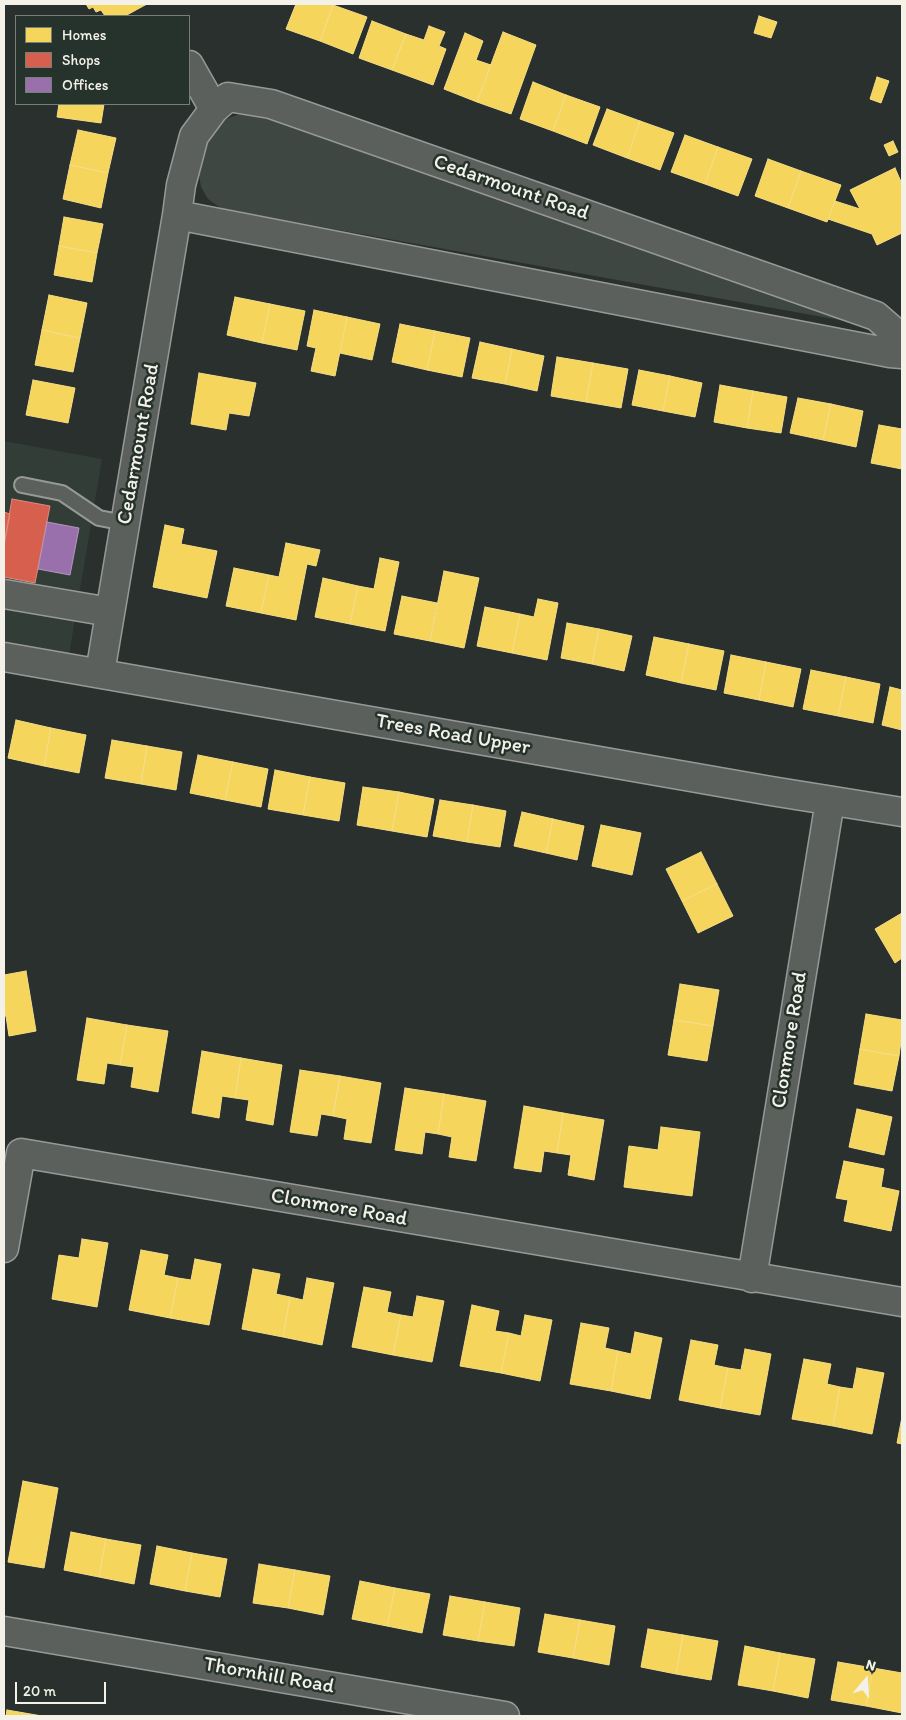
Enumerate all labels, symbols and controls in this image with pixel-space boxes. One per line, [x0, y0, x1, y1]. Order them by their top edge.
legend [15, 15, 190, 105]
text: Homes [62, 26, 106, 44]
text: Shops [62, 51, 100, 69]
text: Offices [62, 76, 109, 94]
street label: Cedarmount Road [430, 150, 592, 226]
street label: Cedarmount Road [112, 362, 166, 526]
street label: Trees Road Upper [374, 709, 532, 761]
street label: Clonmore Road [767, 970, 813, 1110]
street label: Clonmore Road [269, 1184, 409, 1232]
street label: Thornhill Road [202, 1652, 336, 1700]
north arrow [841, 1655, 891, 1705]
text: N [864, 1656, 878, 1675]
scale bar [18, 1672, 109, 1704]
text: 20 m [23, 1682, 56, 1700]

